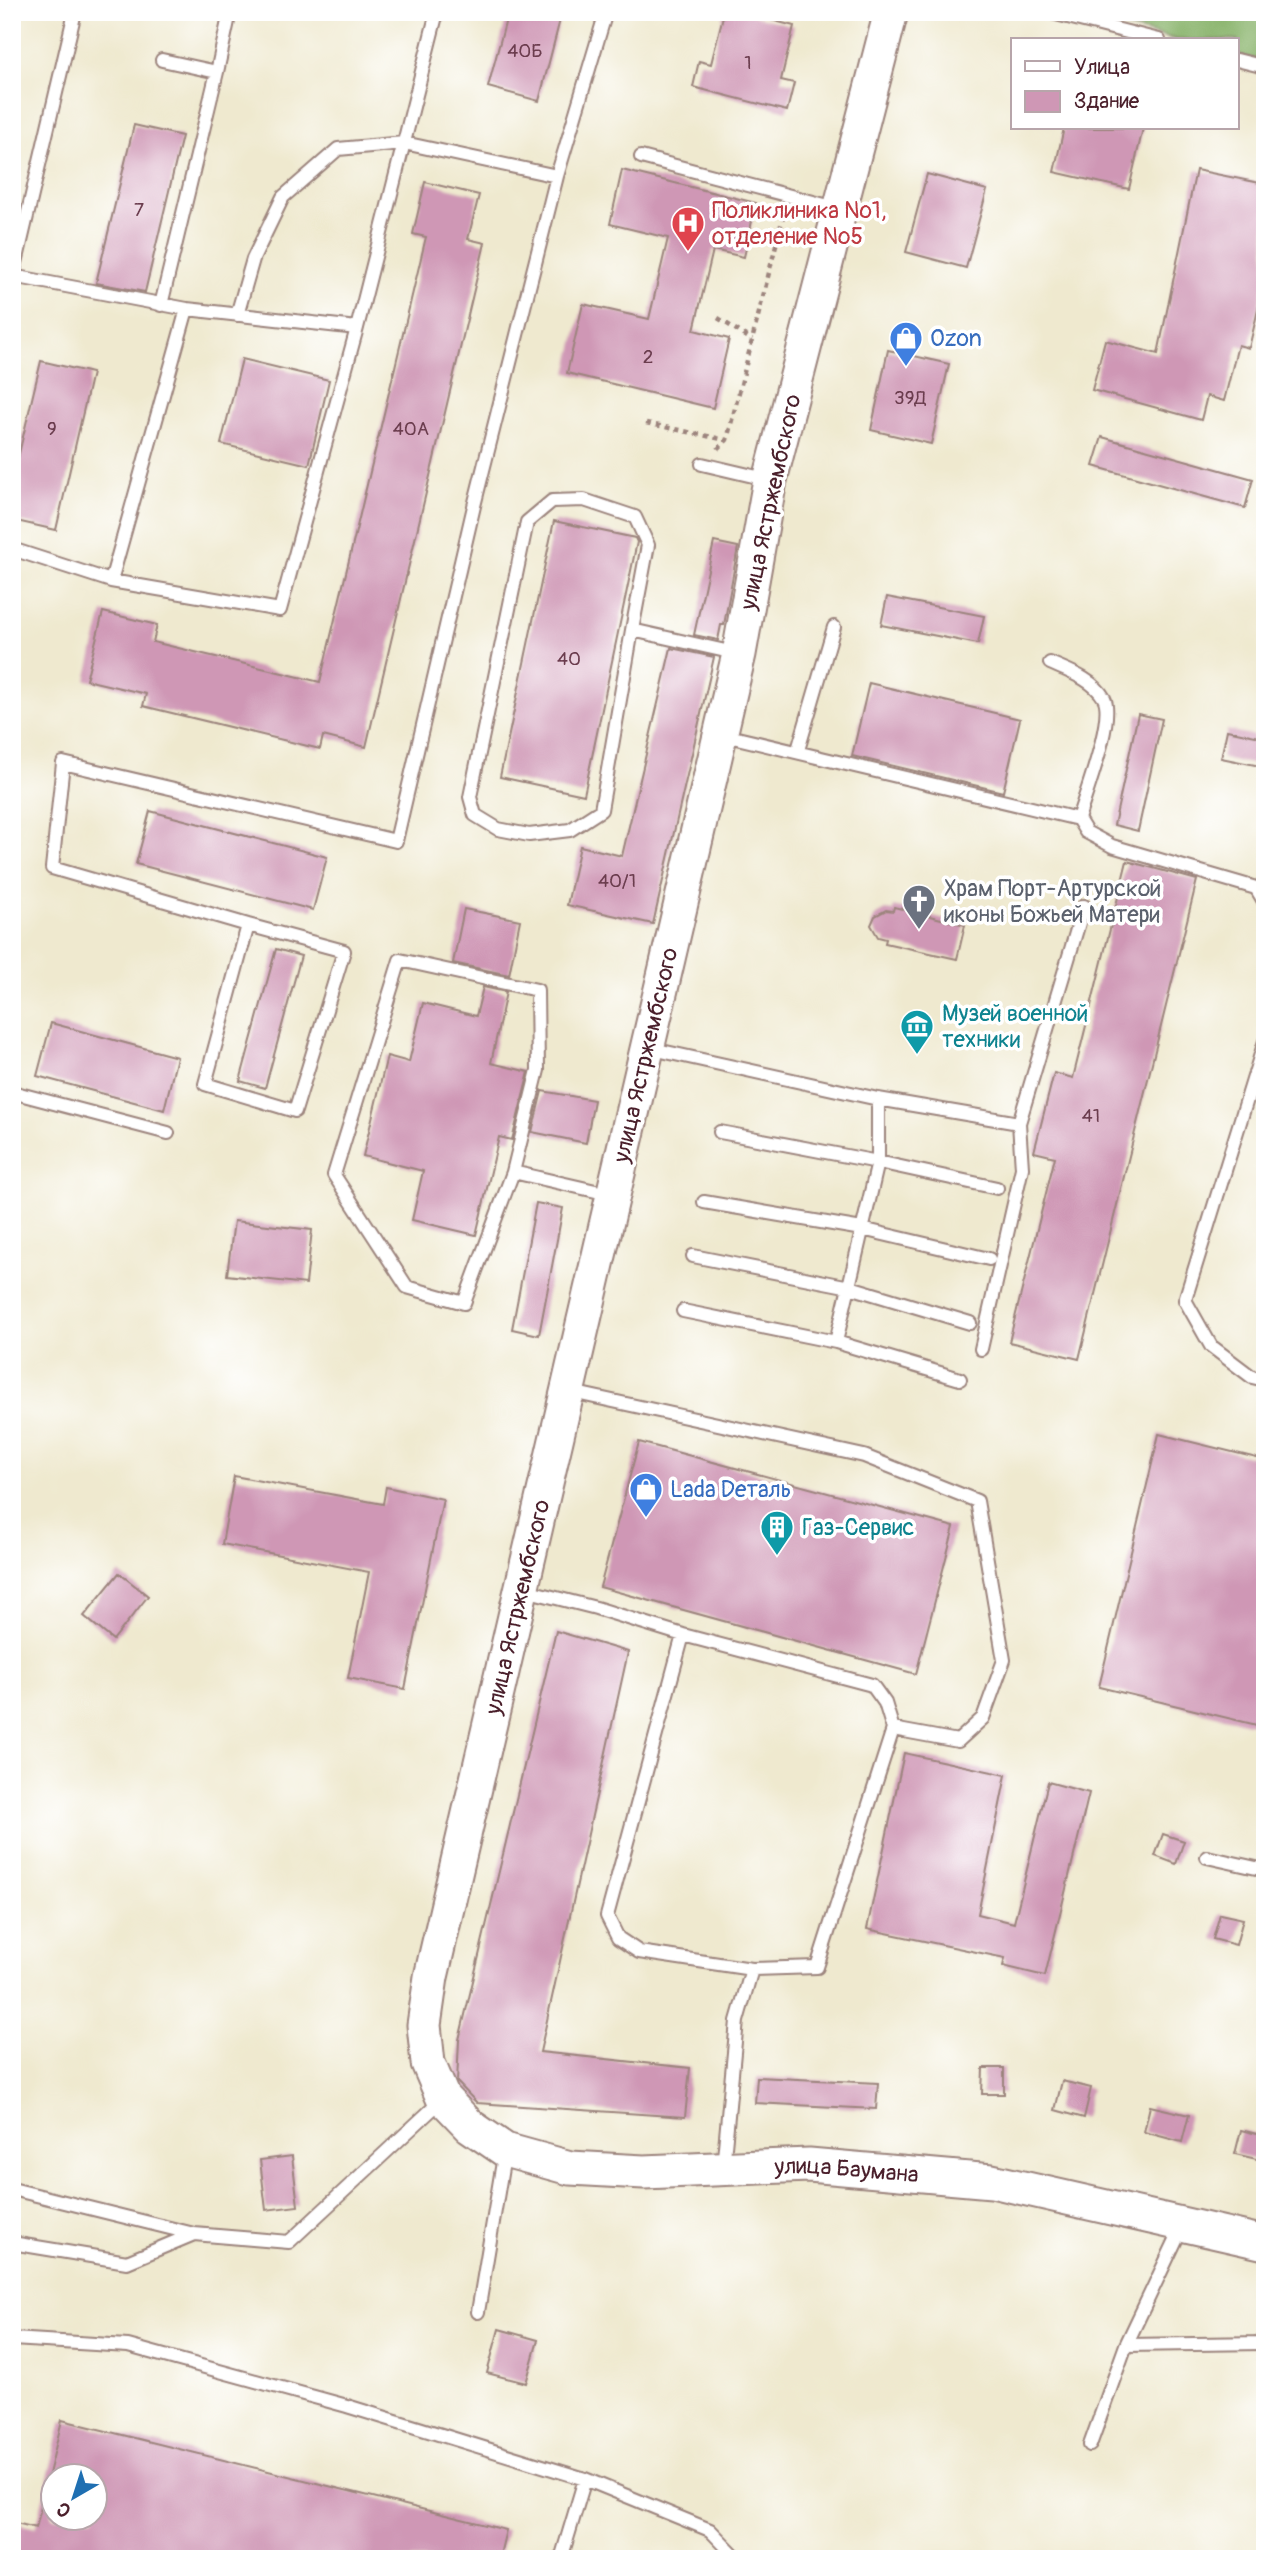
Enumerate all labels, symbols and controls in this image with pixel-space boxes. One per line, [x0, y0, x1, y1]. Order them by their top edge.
legend [1011, 38, 1238, 130]
house number: 40Б [507, 39, 543, 63]
house number: 1 [744, 51, 752, 75]
text: Улица [1074, 54, 1130, 81]
text: Здание [1074, 88, 1140, 115]
place label: Поликлиника №1, отделение №5 [712, 196, 887, 251]
house number: 7 [134, 198, 144, 222]
hospital icon: Поликлиника №1, отделение №5 [669, 204, 707, 253]
shop icon: Ozon [887, 319, 925, 368]
place label: Ozon [930, 324, 982, 353]
house number: 2 [643, 345, 653, 369]
house number: 39Д [894, 386, 926, 410]
street label: улица Ястржембского [733, 392, 808, 614]
house number: 9 [47, 417, 57, 441]
house number: 40А [393, 417, 429, 441]
house number: 40 [557, 647, 581, 671]
house number: 40/1 [598, 869, 636, 893]
place label: Храм Порт-Артурской иконы Божьей Матери [944, 874, 1161, 929]
church icon: Храм Порт-Артурской иконы Божьей Матери [900, 882, 938, 931]
street label: улица Ястржембского [606, 945, 684, 1166]
place label: Музей военной техники [942, 999, 1088, 1054]
museum icon: Музей военной техники [898, 1007, 936, 1056]
house number: 41 [1082, 1104, 1100, 1128]
shop icon: Lada Dеталь [627, 1470, 665, 1519]
place label: Lada Dеталь [670, 1475, 791, 1504]
street label: улица Ястржембского [478, 1497, 556, 1718]
building icon: Газ-Сервис [758, 1508, 796, 1557]
place label: Газ-Сервис [802, 1513, 914, 1542]
street label: улица Баумана [773, 2151, 920, 2190]
north arrow [38, 2462, 108, 2532]
text: С [52, 2496, 76, 2522]

